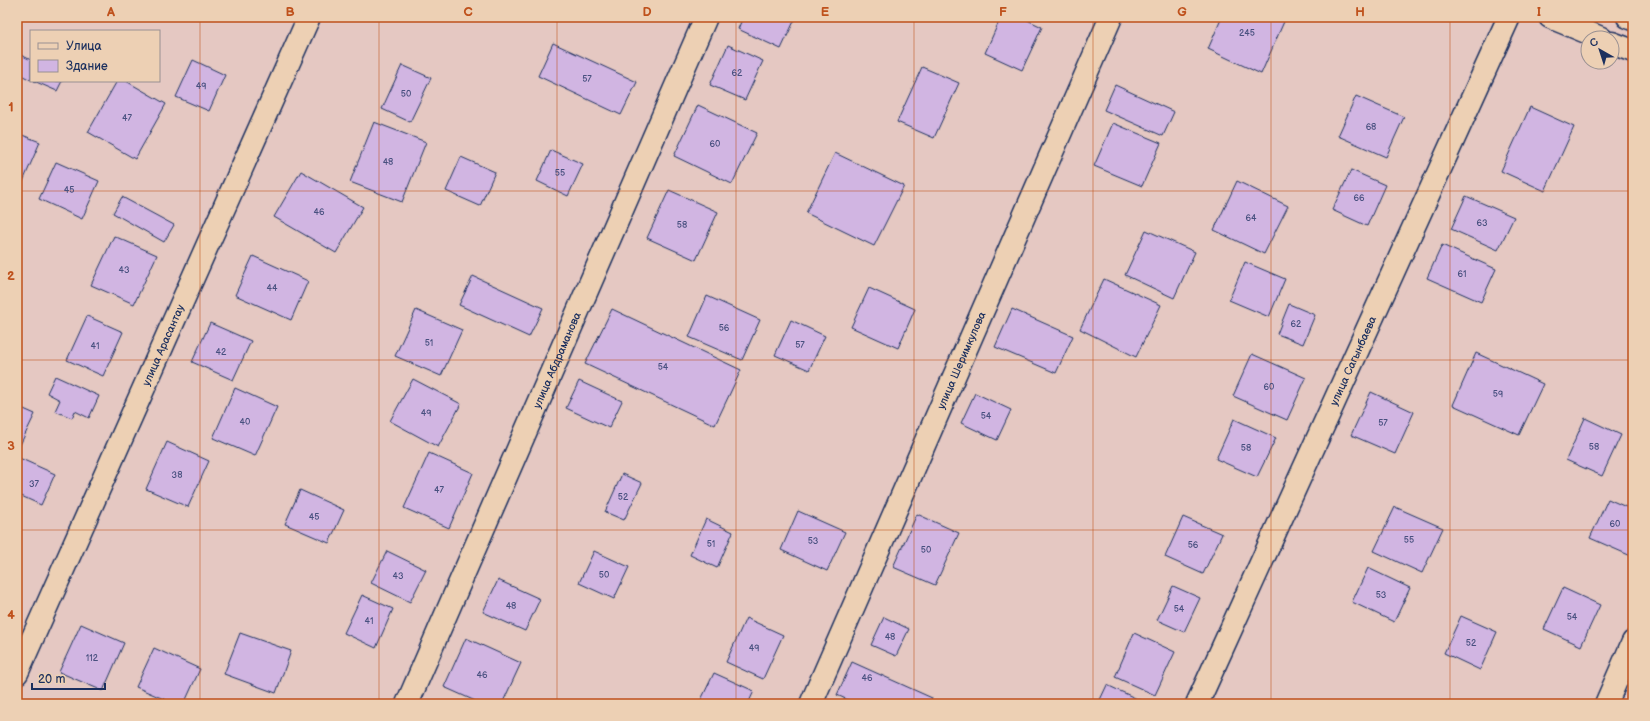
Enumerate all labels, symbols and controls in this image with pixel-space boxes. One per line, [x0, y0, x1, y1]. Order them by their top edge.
text: A [106, 4, 115, 20]
text: B [285, 4, 295, 20]
text: C [463, 4, 473, 20]
text: D [642, 4, 652, 20]
text: E [821, 4, 830, 20]
text: F [999, 4, 1007, 20]
text: G [1177, 4, 1187, 20]
text: H [1355, 4, 1365, 20]
text: I [1537, 4, 1541, 20]
house number: 245 [1239, 28, 1255, 39]
legend [30, 30, 160, 82]
north arrow [1580, 30, 1620, 70]
text: С [1587, 35, 1601, 50]
text: Улица [66, 39, 102, 54]
text: Здание [66, 59, 108, 74]
house number: 62 [732, 68, 743, 79]
house number: 57 [582, 74, 592, 85]
house number: 49 [196, 81, 206, 92]
house number: 50 [401, 89, 411, 100]
text: 1 [8, 99, 14, 115]
house number: 47 [122, 113, 133, 124]
house number: 68 [1366, 122, 1376, 133]
house number: 60 [710, 139, 720, 150]
house number: 48 [383, 157, 393, 168]
house number: 55 [555, 168, 565, 179]
house number: 45 [64, 185, 74, 196]
house number: 66 [1354, 193, 1365, 204]
house number: 46 [314, 207, 325, 218]
house number: 64 [1246, 213, 1257, 224]
house number: 63 [1476, 218, 1488, 229]
house number: 58 [677, 220, 687, 231]
house number: 43 [118, 265, 130, 276]
text: 2 [7, 268, 15, 284]
house number: 61 [1458, 269, 1466, 280]
house number: 44 [267, 283, 278, 294]
street label: улица Арасантау [139, 302, 187, 388]
street label: улица Шеримкулова [934, 309, 988, 411]
street label: улица Абдраманова [530, 310, 583, 410]
street label: улица Сагынбаева [1327, 314, 1379, 408]
house number: 62 [1291, 319, 1302, 330]
house number: 56 [719, 323, 730, 334]
house number: 51 [425, 338, 433, 349]
house number: 57 [795, 340, 805, 351]
house number: 41 [91, 341, 99, 352]
house number: 42 [216, 347, 227, 358]
house number: 54 [658, 362, 669, 373]
house number: 60 [1264, 382, 1274, 393]
house number: 59 [1493, 389, 1503, 400]
house number: 49 [421, 408, 431, 419]
house number: 54 [981, 411, 992, 422]
house number: 40 [240, 417, 250, 428]
house number: 57 [1378, 418, 1388, 429]
text: 3 [7, 438, 15, 454]
house number: 58 [1589, 442, 1599, 453]
house number: 58 [1241, 443, 1251, 454]
house number: 38 [172, 470, 182, 481]
house number: 37 [29, 479, 40, 490]
house number: 47 [434, 485, 445, 496]
house number: 52 [618, 492, 629, 503]
house number: 45 [309, 512, 319, 523]
house number: 60 [1610, 519, 1620, 530]
house number: 55 [1404, 535, 1414, 546]
house number: 53 [808, 536, 819, 547]
house number: 51 [707, 539, 715, 550]
house number: 56 [1188, 540, 1199, 551]
house number: 50 [921, 545, 931, 556]
house number: 50 [599, 570, 609, 581]
house number: 43 [392, 571, 404, 582]
house number: 53 [1376, 590, 1387, 601]
house number: 48 [506, 601, 516, 612]
house number: 54 [1174, 604, 1185, 615]
text: 4 [7, 607, 15, 623]
house number: 54 [1567, 612, 1578, 623]
house number: 41 [365, 616, 373, 627]
house number: 48 [885, 632, 895, 643]
house number: 52 [1466, 638, 1477, 649]
house number: 49 [749, 643, 759, 654]
house number: 112 [86, 653, 99, 664]
scale bar [32, 665, 105, 691]
house number: 46 [477, 670, 488, 681]
text: 20 m [38, 672, 65, 687]
house number: 46 [862, 673, 873, 684]

